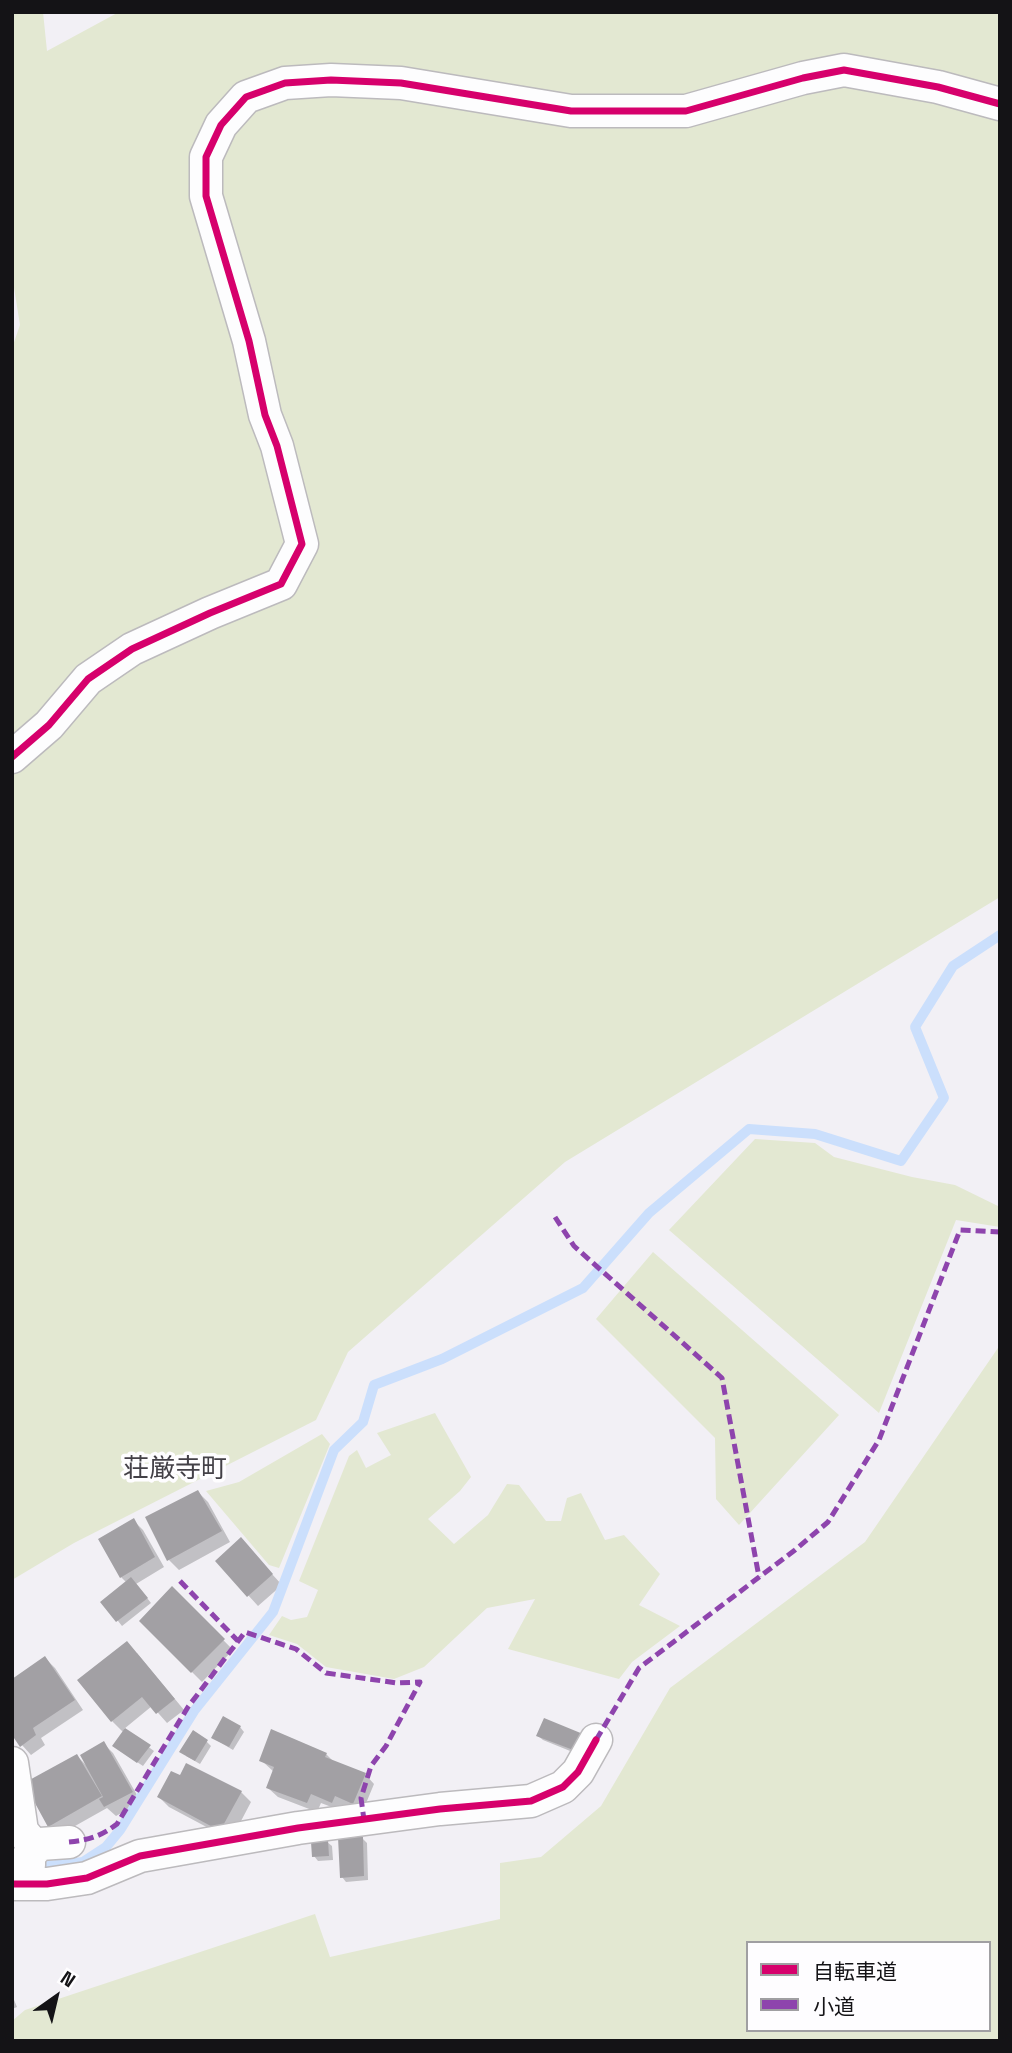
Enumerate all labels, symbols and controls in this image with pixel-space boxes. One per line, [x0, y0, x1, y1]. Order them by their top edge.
district label: 荘厳寺町 [123, 1454, 227, 1486]
legend [746, 1941, 991, 2032]
text: 自転車道 [813, 1958, 897, 1985]
north arrow [21, 1962, 91, 2032]
text: N [56, 1965, 80, 1993]
text: 小道 [813, 1993, 855, 2020]

